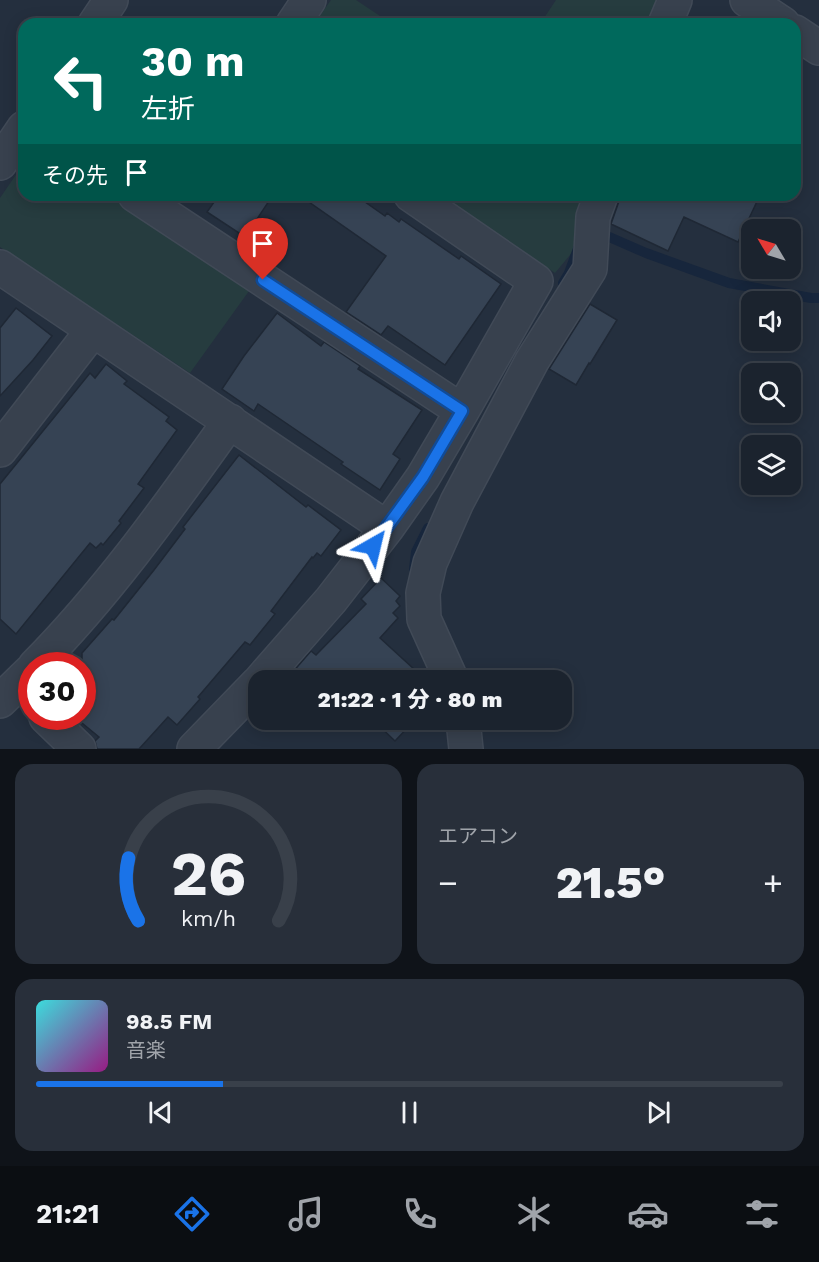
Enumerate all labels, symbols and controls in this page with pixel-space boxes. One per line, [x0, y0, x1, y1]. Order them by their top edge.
text: 30 m [141, 37, 245, 86]
icon: left [42, 42, 120, 120]
text: 左折 [141, 93, 195, 125]
icon: arrive [120, 156, 153, 189]
text: その先 [42, 163, 108, 188]
pin [237, 218, 288, 280]
north arrow [741, 219, 801, 279]
map controls [741, 219, 801, 495]
icon: arrive [246, 227, 279, 260]
button: sound [741, 291, 801, 351]
button: search [741, 363, 801, 423]
button: layers [741, 435, 801, 495]
position arrow [341, 514, 405, 578]
speed limit sign: 30 [18, 652, 96, 730]
text: 21:22 · 1 分 · 80 m [318, 687, 502, 712]
text: エアコン [438, 824, 518, 848]
text: 26 [171, 837, 246, 910]
text: 21.5° [556, 856, 665, 909]
text: − [438, 863, 458, 902]
text: + [763, 863, 783, 902]
text: km/h [181, 906, 236, 931]
text: 98.5 FM [126, 1009, 212, 1034]
text: 音楽 [126, 1038, 166, 1062]
icon: previous [144, 1096, 177, 1129]
icon: pause [393, 1096, 426, 1129]
icon: next [642, 1096, 675, 1129]
icon: directions [171, 1193, 213, 1235]
icon: music [285, 1193, 327, 1235]
icon: phone [399, 1193, 441, 1235]
icon: climate [513, 1193, 555, 1235]
icon: car [627, 1193, 669, 1235]
icon: filters [741, 1193, 783, 1235]
text: 21:21 [36, 1198, 100, 1230]

